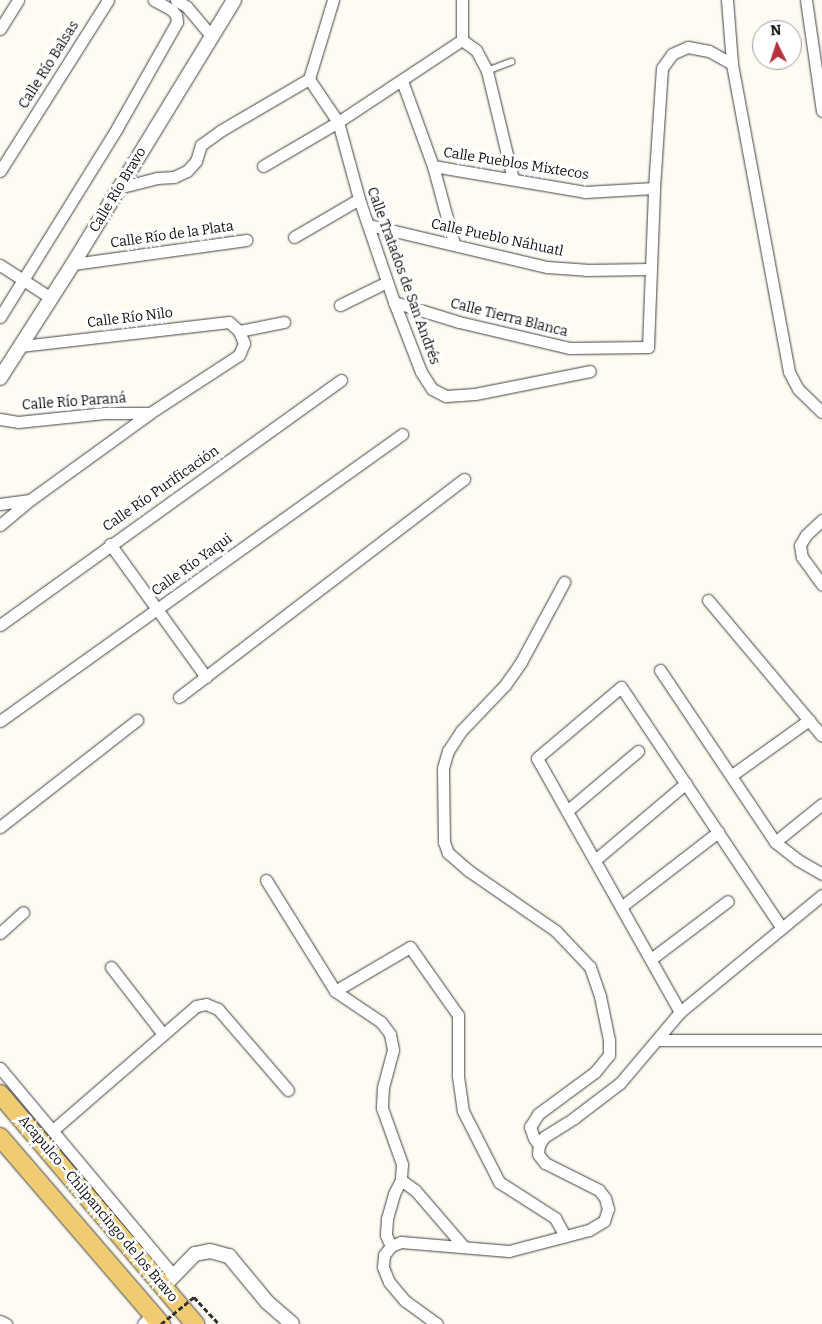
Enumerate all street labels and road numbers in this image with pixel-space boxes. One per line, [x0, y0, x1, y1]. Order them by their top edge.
street label: Calle Río Balsas [15, 18, 83, 112]
street label: Calle Pueblos Mixtecos [442, 144, 590, 184]
street label: Calle Río Bravo [86, 145, 150, 235]
street label: Calle Tratados de San Andrés [363, 185, 443, 367]
street label: Calle Pueblo Náhuatl [429, 216, 565, 260]
street label: Calle Río de la Plata [109, 218, 235, 252]
street label: Calle Tierra Blanca [448, 295, 570, 341]
street label: Calle Río Nilo [86, 304, 174, 332]
street label: Calle Río Paraná [21, 390, 127, 414]
street label: Calle Río Purificación [100, 443, 222, 535]
street label: Calle Río Yaqui [149, 530, 235, 600]
street label: Acapulco - Chilpancingo de los Bravo [15, 1112, 181, 1306]

